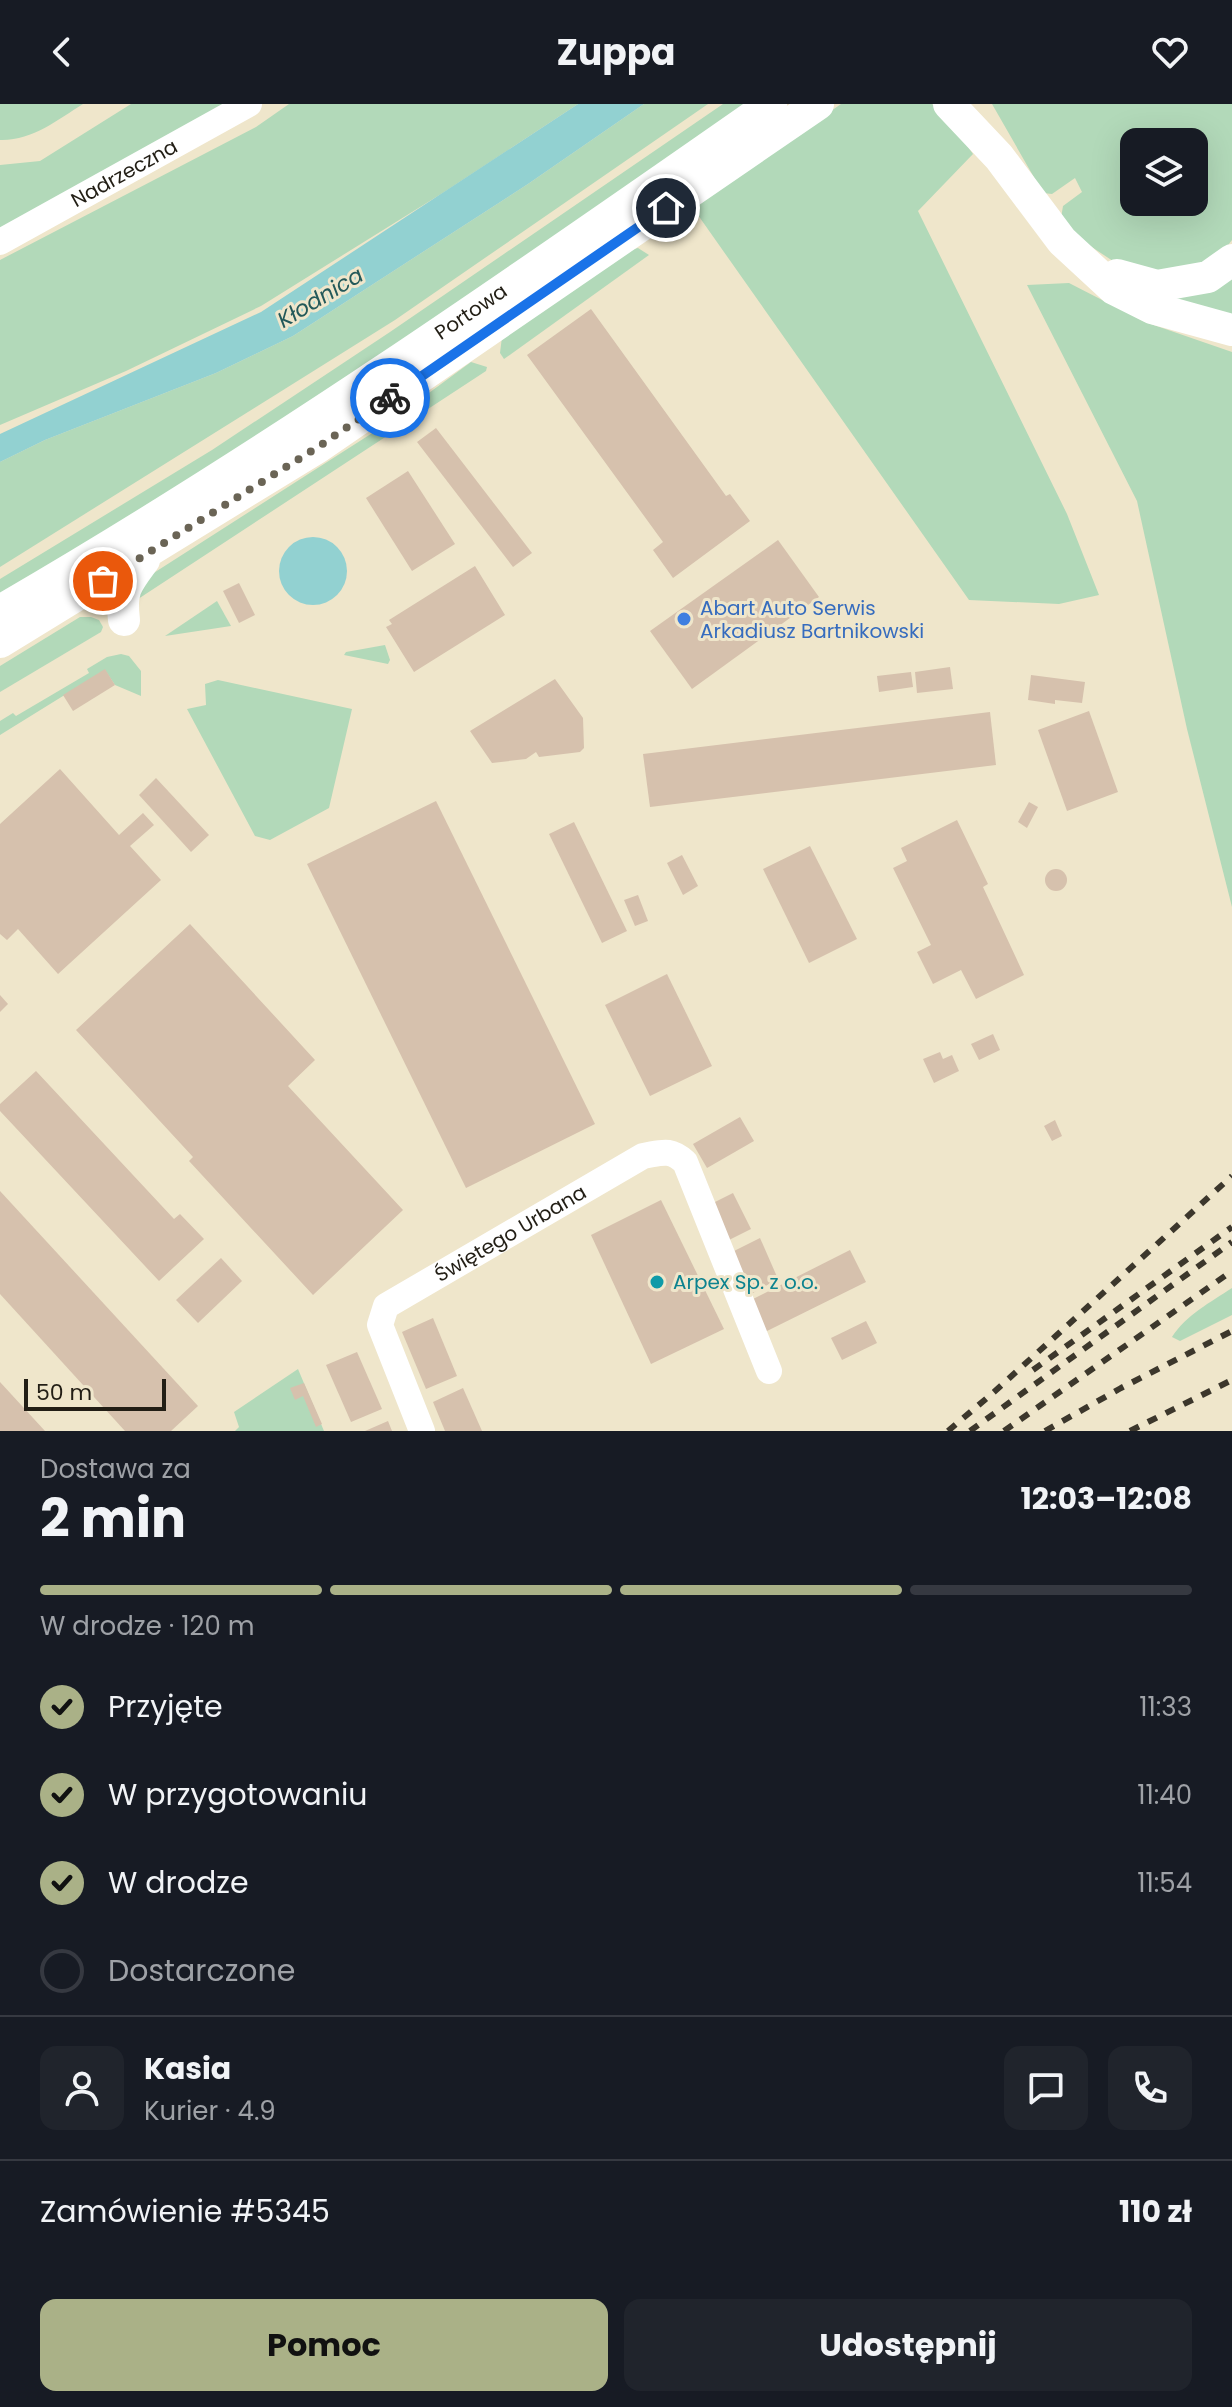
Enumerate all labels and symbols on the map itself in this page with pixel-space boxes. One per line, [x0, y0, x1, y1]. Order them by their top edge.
street label: Nadrzeczna [66, 132, 182, 214]
pin [632, 174, 700, 242]
water label: Kłodnica [271, 260, 369, 335]
street label: Portowa [429, 277, 513, 346]
courier [350, 358, 430, 438]
pin [69, 547, 137, 615]
place label: Abart Auto Serwis Arkadiusz Bartnikowski [700, 594, 924, 645]
marker: Abart Auto Serwis Arkadiusz Bartnikowski [675, 610, 693, 628]
street label: Świętego Urbana [429, 1178, 591, 1289]
place label: Arpex Sp. z o.o. [673, 1268, 818, 1296]
marker: Arpex Sp. z o.o. [648, 1273, 666, 1291]
scale bar [24, 1375, 166, 1411]

